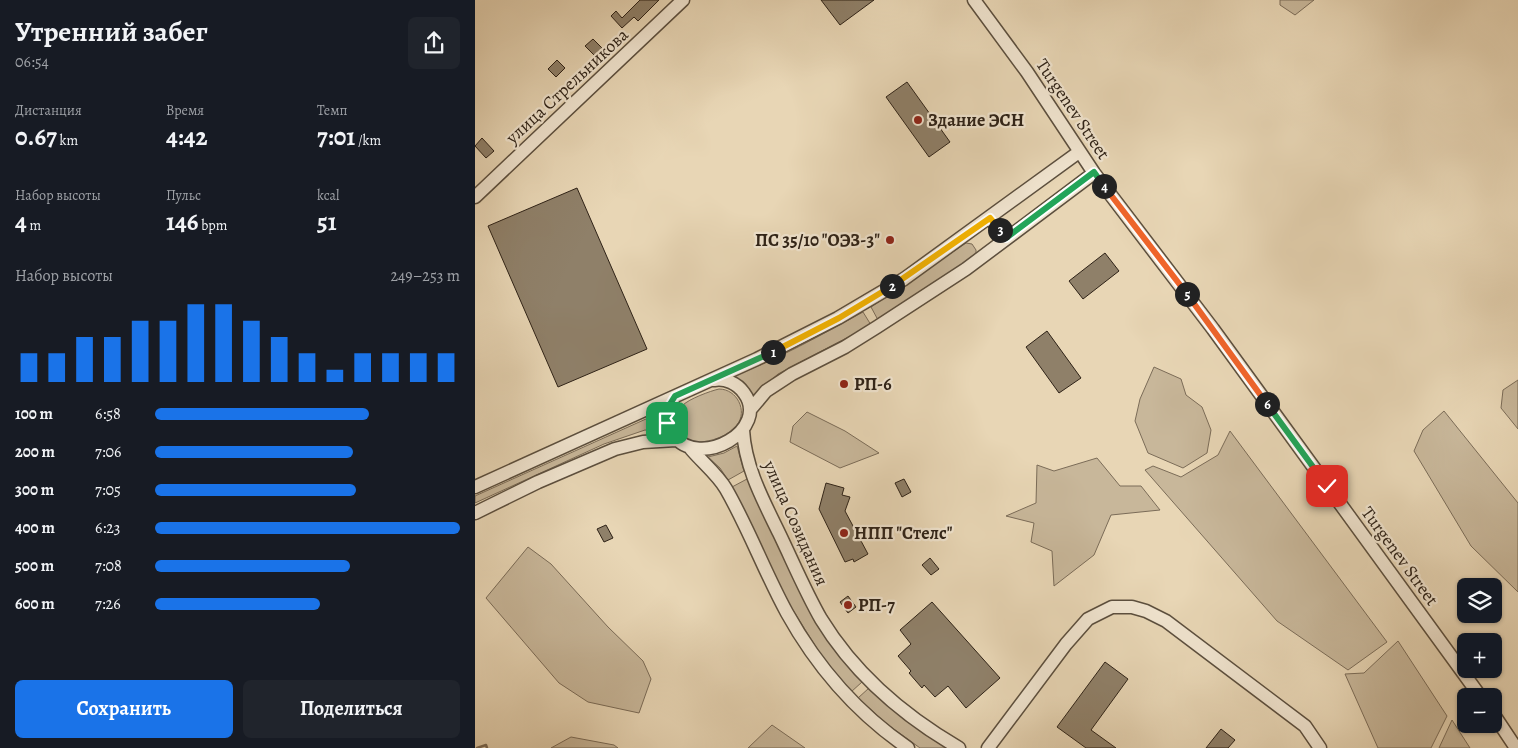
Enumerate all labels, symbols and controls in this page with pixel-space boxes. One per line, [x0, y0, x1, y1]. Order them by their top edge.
text: Утренний забег [15, 13, 208, 51]
button: share [408, 17, 460, 69]
street label: улица Стрельникова [500, 22, 634, 150]
text: 06:54 [15, 51, 49, 73]
street label: Turgenev Street [1030, 54, 1116, 164]
text: Дистанция [15, 101, 82, 120]
text: Время [166, 101, 204, 120]
text: Темп [317, 101, 348, 120]
place label: Здание ЭСН [928, 108, 1024, 132]
marker: Здание ЭСН [912, 114, 924, 126]
text: 0.67 [15, 120, 57, 154]
text: 4:42 [166, 120, 208, 154]
text: 7:01 [317, 120, 355, 154]
text: km [57, 131, 78, 150]
text: /km [355, 131, 381, 150]
pin: 4 [1091, 174, 1117, 198]
text: 4 [1101, 177, 1108, 196]
text: Набор высоты [15, 186, 101, 205]
text: Пульс [166, 186, 201, 205]
text: kcal [317, 186, 339, 205]
text: 4 [15, 205, 27, 239]
text: 146 [166, 205, 198, 239]
text: 51 [317, 205, 337, 239]
text: m [27, 216, 41, 235]
text: bpm [198, 216, 227, 235]
pin: 3 [987, 218, 1013, 242]
text: 3 [997, 221, 1004, 240]
place label: ПС 35/10 "ОЭЗ-3" [755, 228, 880, 252]
marker: ПС 35/10 "ОЭЗ-3" [884, 234, 896, 246]
text: Набор высоты [15, 265, 113, 287]
text: 249–253 m [391, 265, 460, 287]
pin: 2 [879, 274, 905, 298]
text: 2 [889, 277, 896, 296]
pin: 5 [1175, 282, 1199, 306]
text: 5 [1185, 285, 1190, 304]
pin: 1 [761, 340, 785, 364]
text: 1 [771, 343, 776, 362]
place label: РП-6 [854, 372, 892, 396]
marker: РП-6 [838, 378, 850, 390]
pin: 6 [1255, 392, 1279, 416]
text: 6 [1264, 395, 1271, 414]
pin [646, 402, 688, 444]
text: 100 m [15, 403, 53, 425]
text: 6:58 [95, 403, 121, 425]
icon: arrive [653, 409, 681, 437]
text: 200 m [15, 441, 55, 463]
text: 7:06 [95, 441, 121, 463]
street label: улица Созидания [757, 456, 834, 589]
pin [1306, 465, 1348, 507]
icon: check [1313, 472, 1341, 500]
text: 300 m [15, 479, 54, 501]
text: 7:05 [95, 479, 121, 501]
street label: Turgenev Street [1356, 502, 1444, 610]
text: 400 m [15, 517, 55, 539]
text: 6:23 [95, 517, 120, 539]
place label: НПП "Стелс" [854, 521, 953, 545]
marker: НПП "Стелс" [838, 527, 850, 539]
text: 500 m [15, 555, 54, 577]
text: 7:08 [95, 555, 122, 577]
map controls [1457, 578, 1502, 733]
button: layers [1457, 578, 1502, 623]
text: 600 m [15, 593, 55, 615]
text: 7:26 [95, 593, 121, 615]
place label: РП-7 [858, 593, 895, 617]
marker: РП-7 [842, 599, 854, 611]
button: + [1457, 633, 1502, 678]
button: Сохранить [15, 680, 233, 738]
button: Поделиться [243, 680, 460, 738]
button: − [1457, 688, 1502, 733]

